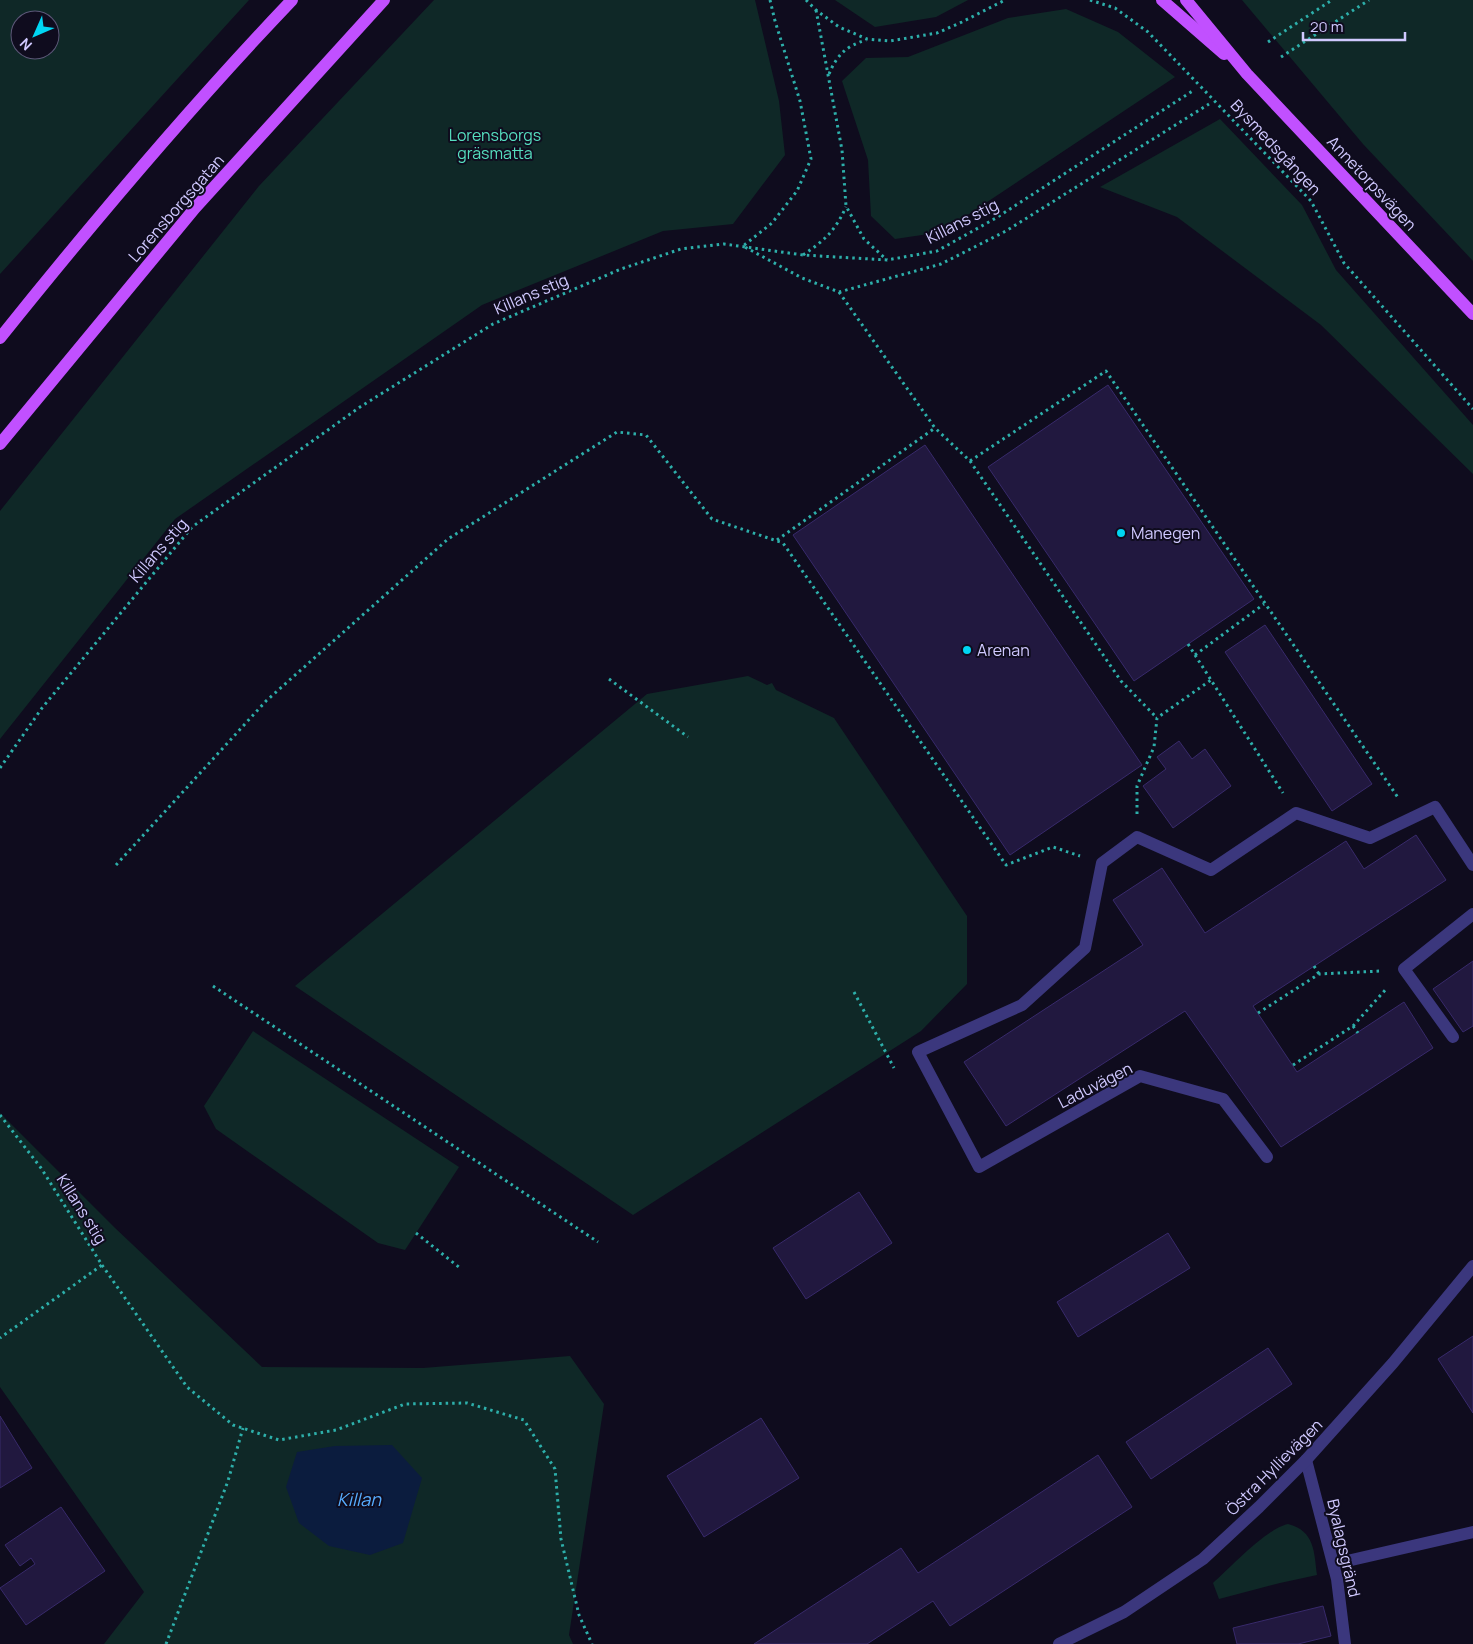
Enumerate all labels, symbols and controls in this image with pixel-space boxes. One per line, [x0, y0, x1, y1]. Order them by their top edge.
north arrow [10, 10, 60, 60]
scale bar [1303, 10, 1406, 42]
text: 20 m [1310, 16, 1343, 37]
text: N [15, 34, 36, 55]
street label: Bysmedsgången [1226, 94, 1326, 200]
park label: Lorensborgs gräsmatta [449, 124, 541, 164]
street label: Annetorpsvägen [1322, 131, 1422, 235]
street label: Lorensborgsgatan [123, 150, 229, 266]
street label: Killans stig [922, 193, 1002, 249]
street label: Killans stig [490, 268, 572, 320]
street label: Killans stig [124, 513, 192, 587]
place label: Manegen [1131, 522, 1200, 544]
marker: Manegen [1115, 527, 1127, 539]
place label: Arenan [977, 639, 1030, 661]
marker: Arenan [961, 644, 973, 656]
street label: Laduvägen [1054, 1057, 1136, 1113]
street label: Killans stig [52, 1170, 112, 1248]
street label: Östra Hyllievägen [1221, 1414, 1327, 1520]
water label: Killan [337, 1487, 382, 1511]
street label: Byalagsgränd [1322, 1497, 1366, 1599]

